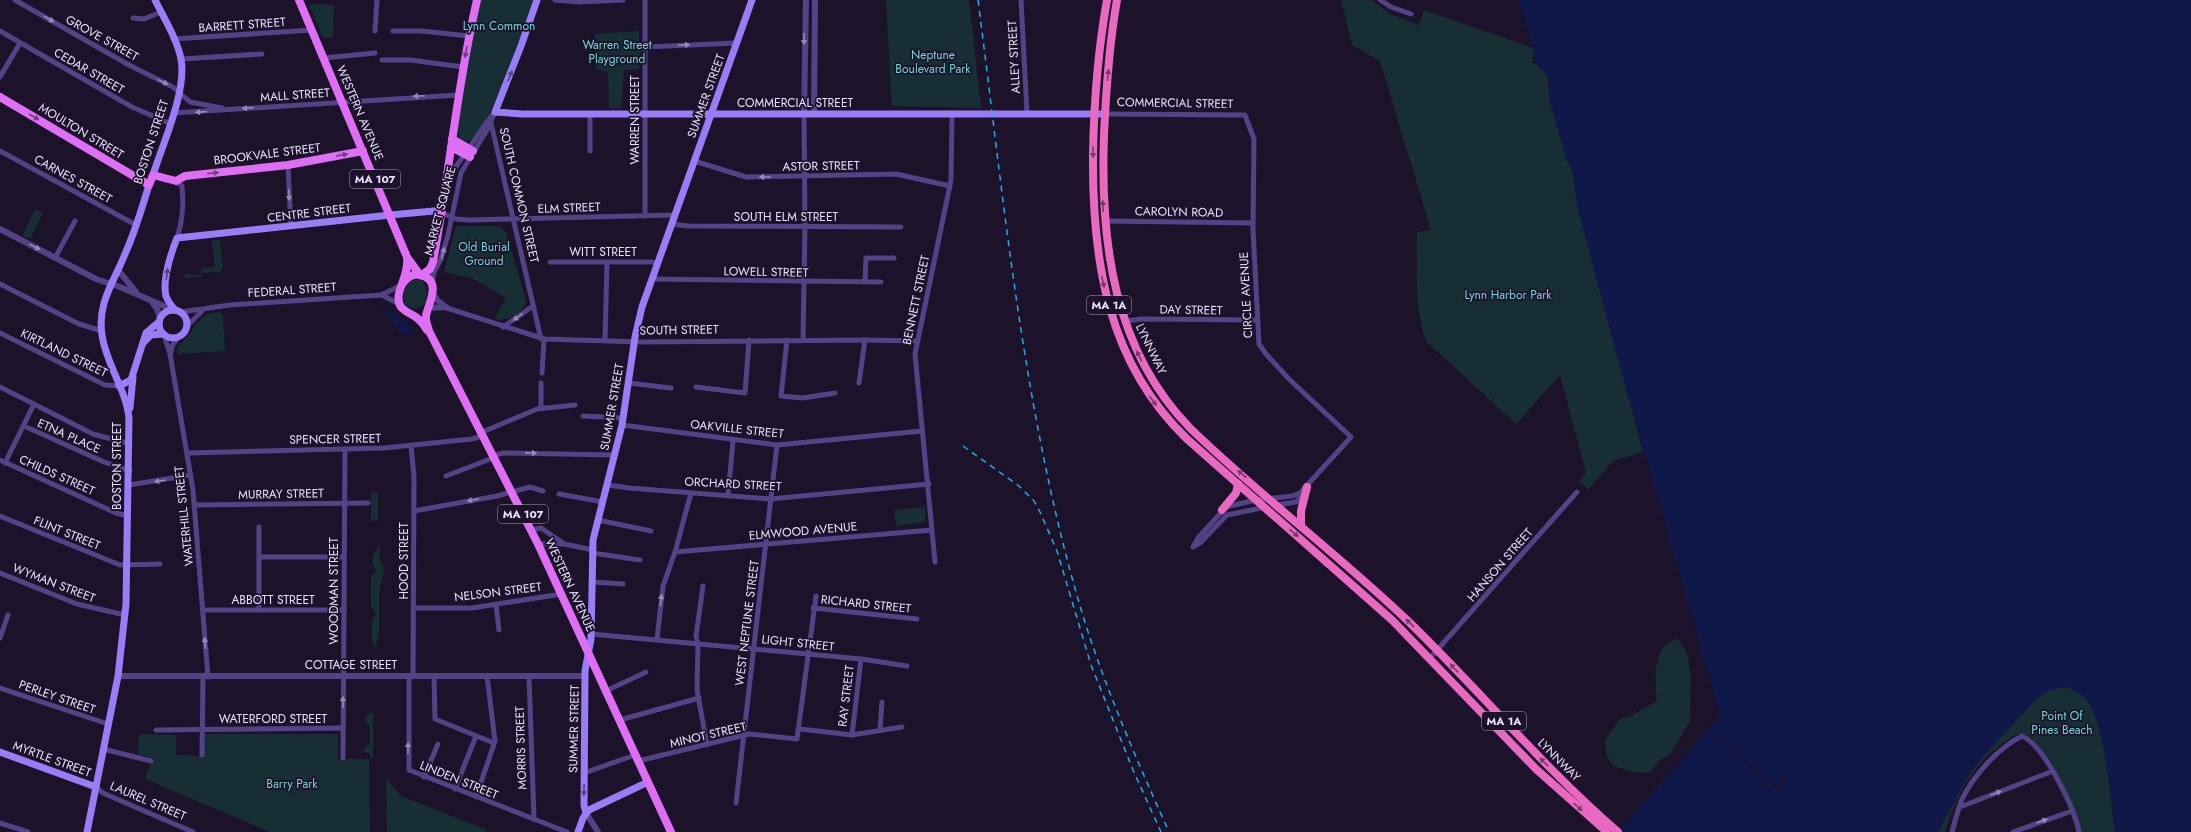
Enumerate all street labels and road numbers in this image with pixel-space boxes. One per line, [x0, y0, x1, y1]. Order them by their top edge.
street label: GROVE STREET [62, 11, 142, 66]
street label: BARRETT STREET [198, 13, 287, 37]
street label: ALLEY STREET [1003, 20, 1025, 94]
street label: CEDAR STREET [50, 44, 128, 99]
street label: SUMMER STREET [682, 51, 730, 140]
street label: WESTERN AVENUE [332, 63, 388, 163]
street label: WARREN STREET [626, 75, 644, 165]
street label: MALL STREET [260, 84, 331, 106]
street label: COMMERCIAL STREET [1117, 93, 1234, 113]
street label: COMMERCIAL STREET [737, 94, 854, 112]
street label: BOSTON STREET [129, 97, 173, 187]
street label: MOULTON STREET [35, 98, 127, 164]
street label: SOUTH COMMON STREET [495, 125, 543, 265]
street label: BROOKVALE STREET [213, 138, 322, 169]
street label: CARNES STREET [31, 150, 116, 208]
street label: ASTOR STREET [782, 156, 860, 176]
street label: MARKET SQUARE [419, 164, 461, 258]
road number: MA 107 [350, 170, 400, 188]
street label: ELM STREET [537, 198, 601, 218]
street label: CENTRE STREET [266, 199, 352, 227]
street label: CAROLYN ROAD [1135, 202, 1223, 222]
street label: SOUTH ELM STREET [734, 208, 839, 226]
street label: WITT STREET [569, 243, 637, 261]
street label: CIRCLE AVENUE [1235, 251, 1257, 339]
street label: BENNETT STREET [898, 253, 934, 347]
street label: LOWELL STREET [723, 262, 809, 282]
street label: FEDERAL STREET [247, 278, 337, 302]
road number: MA 1A [1087, 296, 1131, 314]
street label: DAY STREET [1159, 300, 1223, 320]
street label: SOUTH STREET [639, 320, 719, 340]
street label: LYNNWAY [1131, 321, 1171, 378]
street label: KIRTLAND STREET [18, 324, 111, 382]
street label: SUMMER STREET [595, 362, 629, 452]
street label: ETNA PLACE [34, 414, 104, 458]
street label: OAKVILLE STREET [689, 415, 785, 443]
street label: BOSTON STREET [108, 422, 126, 510]
street label: SPENCER STREET [289, 429, 381, 449]
street label: CHILDS STREET [16, 450, 98, 500]
street label: WATERHILL STREET [170, 465, 198, 567]
street label: ORCHARD STREET [684, 472, 782, 496]
street label: MURRAY STREET [238, 484, 324, 504]
road number: MA 107 [498, 505, 548, 523]
street label: FLINT STREET [31, 511, 103, 555]
street label: ELMWOOD AVENUE [748, 517, 858, 545]
street label: HOOD STREET [395, 522, 413, 599]
street label: HANSON STREET [1463, 524, 1537, 606]
street label: WESTERN AVENUE [540, 535, 600, 635]
street label: WOODMAN STREET [325, 537, 343, 645]
street label: WYMAN STREET [10, 559, 98, 607]
street label: WEST NEPTUNE STREET [730, 559, 764, 687]
street label: NELSON STREET [453, 578, 543, 606]
street label: RICHARD STREET [820, 590, 912, 618]
street label: ABBOTT STREET [231, 591, 315, 609]
street label: LIGHT STREET [761, 630, 836, 656]
street label: COTTAGE STREET [305, 656, 398, 674]
street label: RAY STREET [833, 664, 859, 728]
street label: PERLEY STREET [16, 675, 98, 719]
street label: SUMMER STREET [564, 684, 584, 773]
street label: MORRIS STREET [511, 706, 531, 790]
street label: WATERFORD STREET [219, 710, 328, 728]
road number: MA 1A [1482, 712, 1526, 730]
street label: MINOT STREET [668, 717, 748, 753]
street label: LYNNWAY [1533, 734, 1585, 786]
street label: MYRTLE STREET [10, 737, 94, 782]
street label: LINDEN STREET [417, 756, 501, 804]
street label: LAUREL STREET [107, 777, 189, 825]

